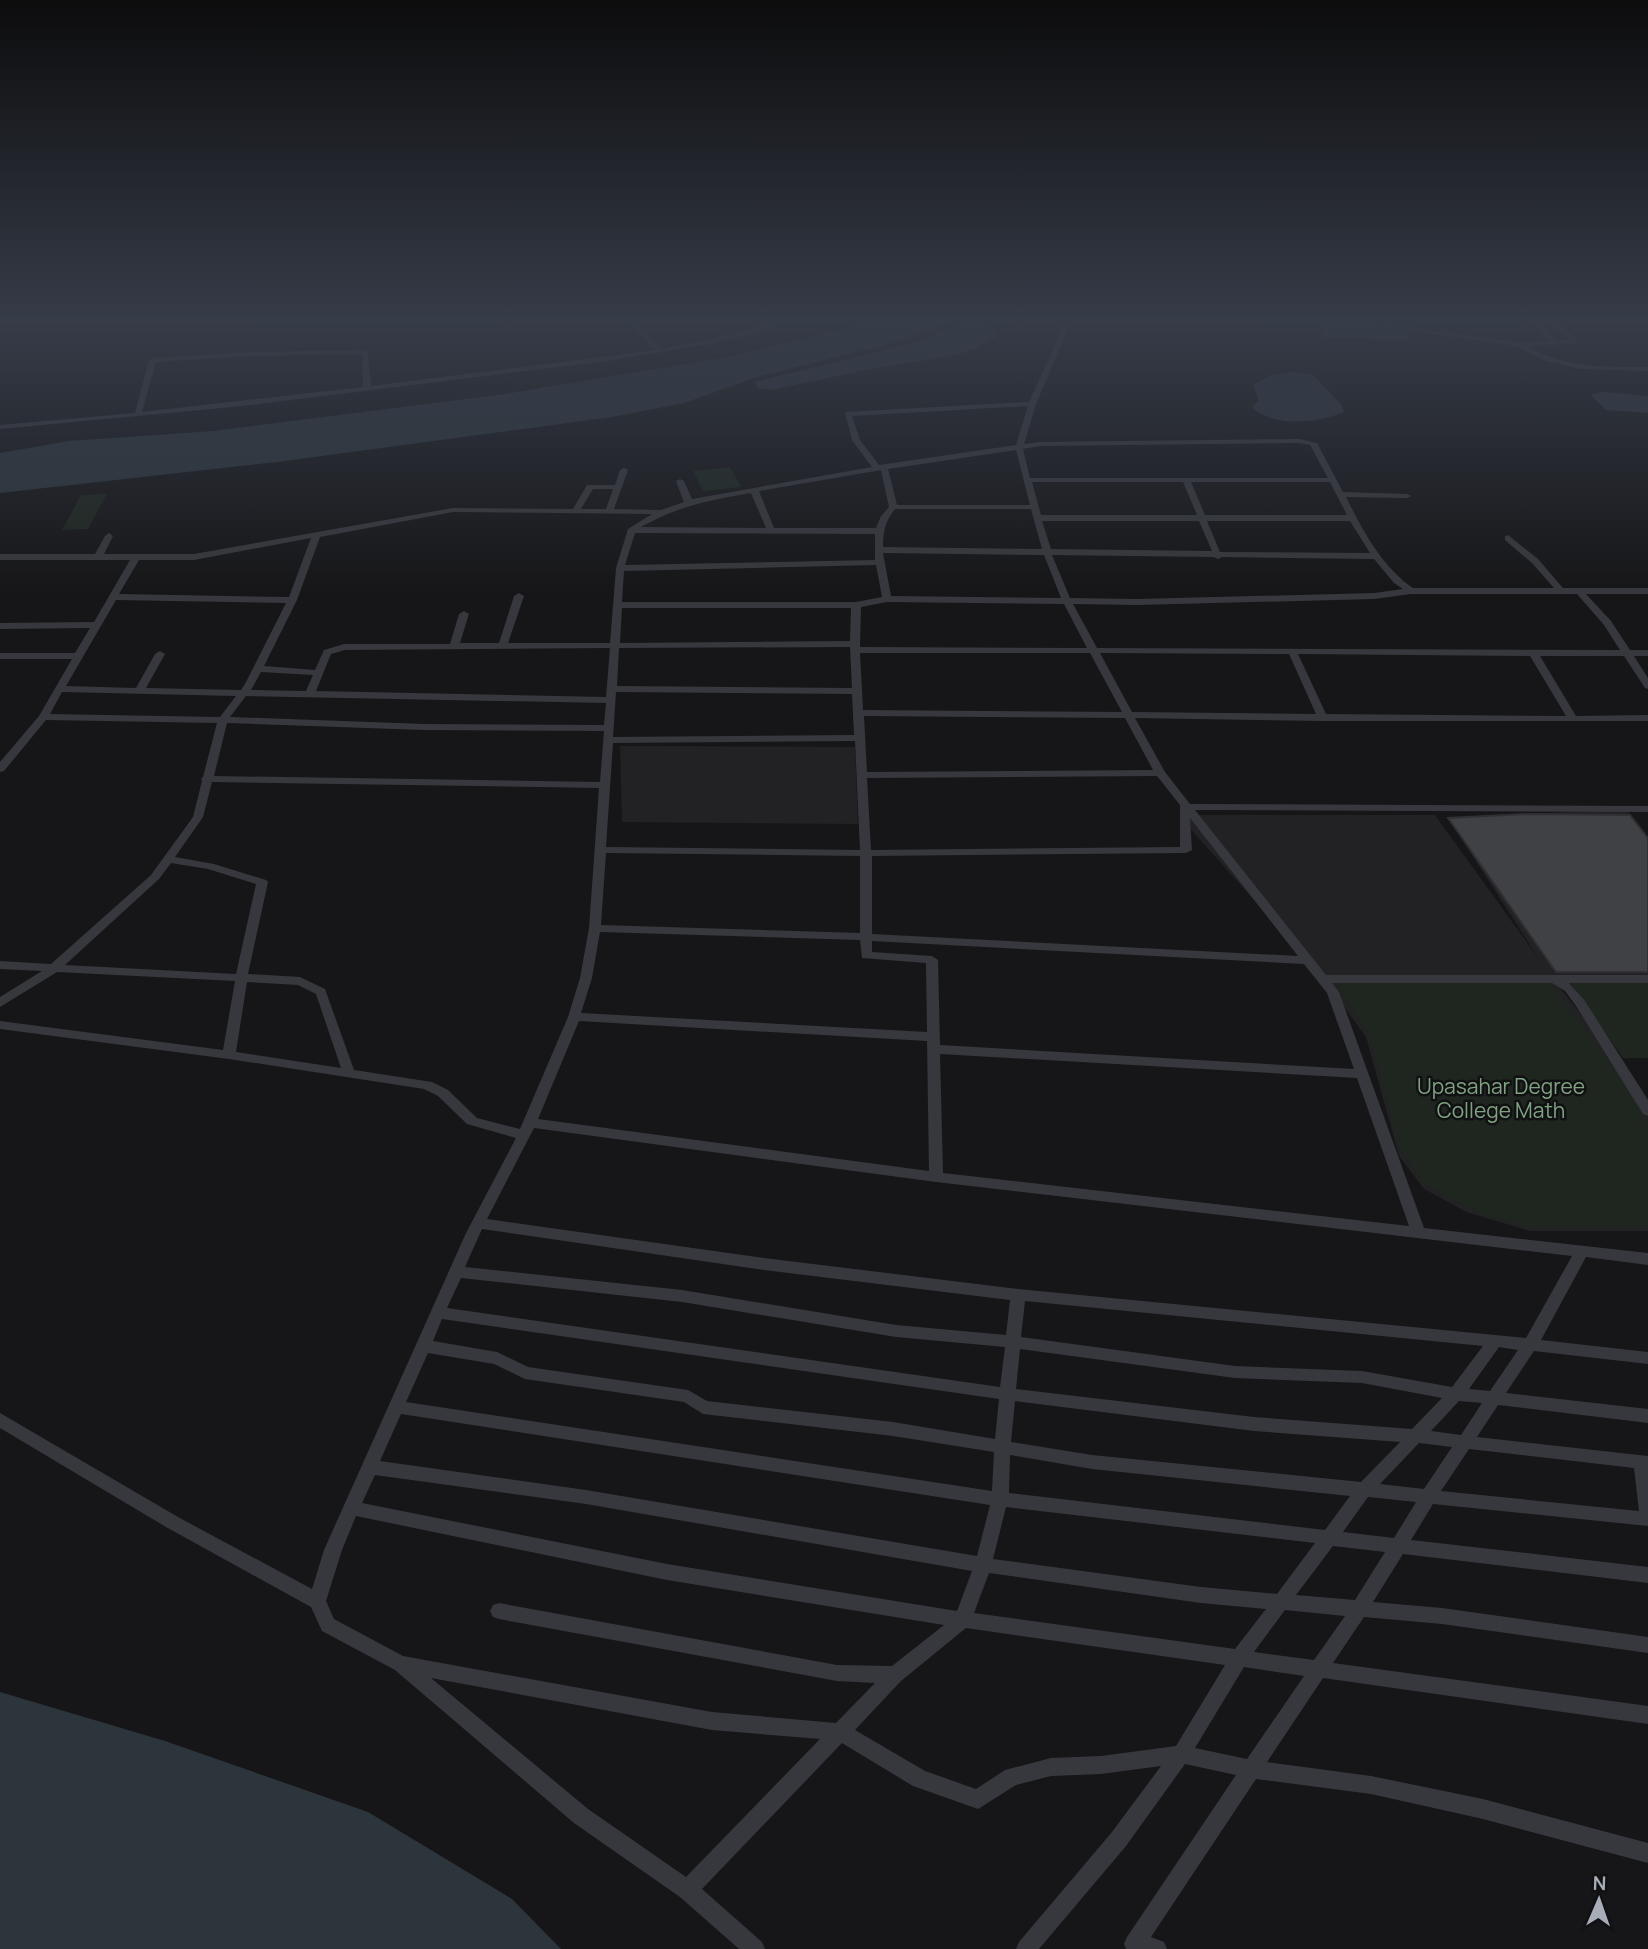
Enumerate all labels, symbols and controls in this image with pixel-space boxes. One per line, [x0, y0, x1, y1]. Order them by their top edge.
park label: Upasahar Degree College Math [1417, 1072, 1585, 1124]
north arrow [1564, 1865, 1634, 1935]
text: N [1592, 1870, 1607, 1896]

